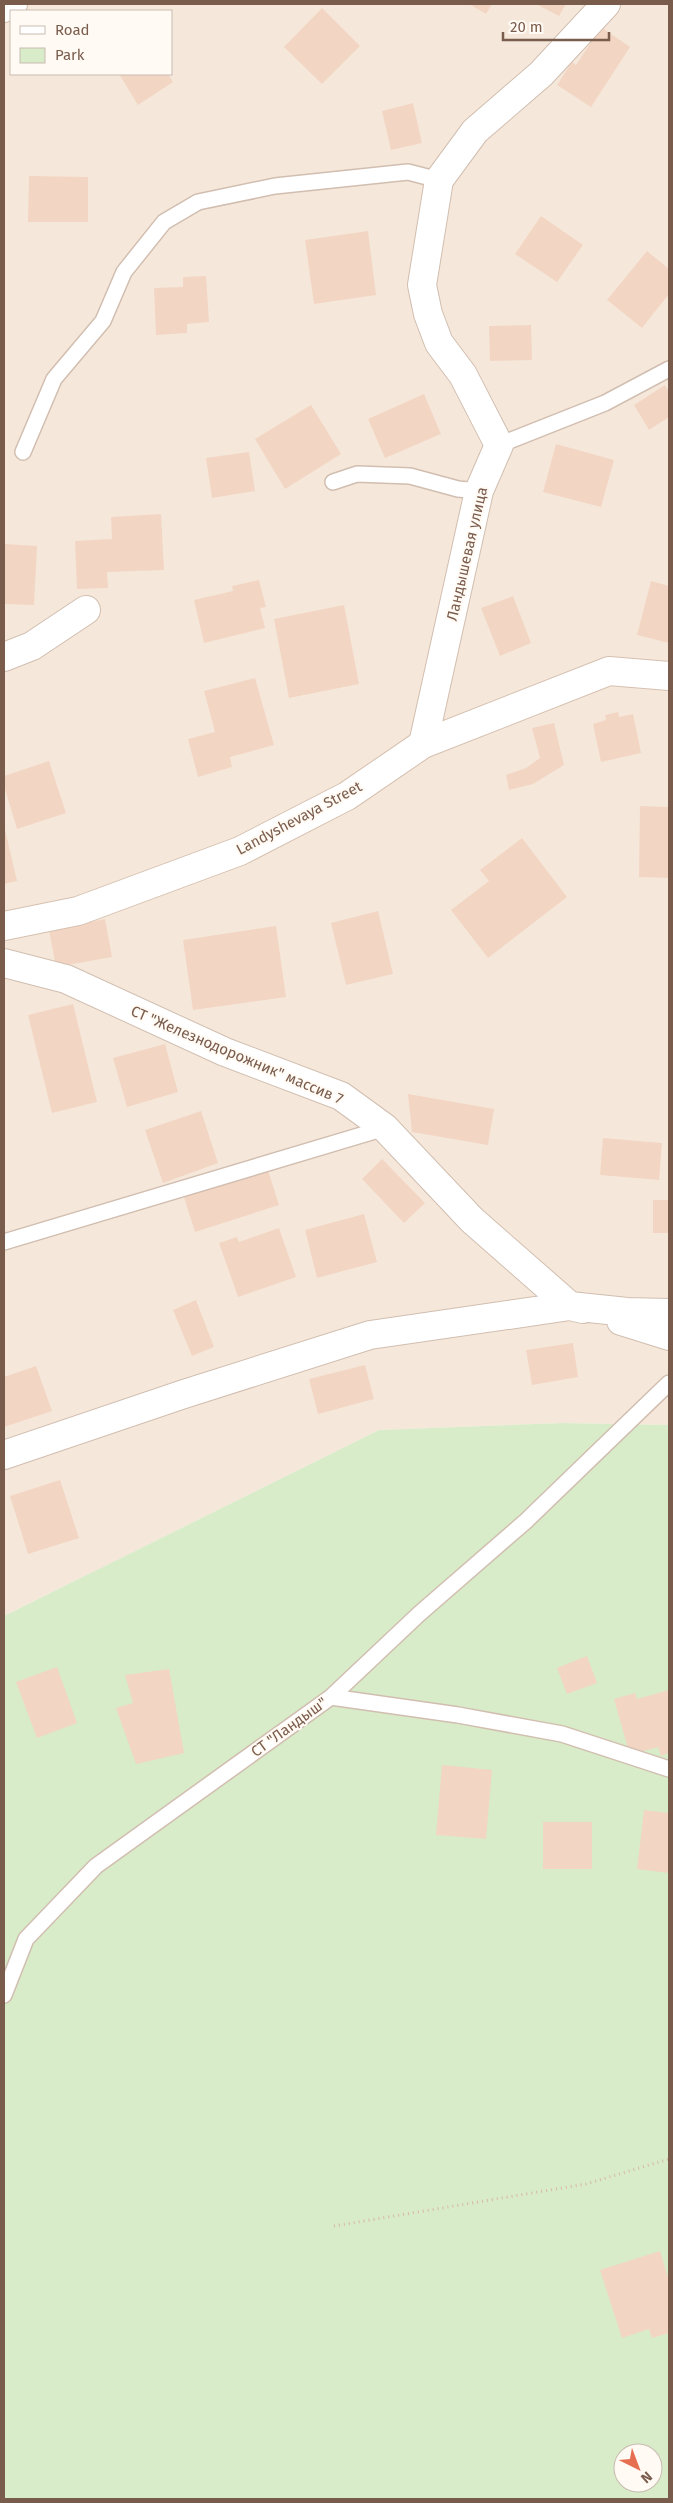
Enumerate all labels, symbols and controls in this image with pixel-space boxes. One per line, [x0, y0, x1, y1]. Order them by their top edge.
legend [10, 10, 172, 75]
scale bar [503, 10, 609, 42]
text: 20 m [510, 18, 543, 36]
text: Road [55, 21, 90, 39]
text: Park [55, 46, 85, 64]
street label: Ландышевая улица [443, 485, 491, 623]
street label: Landyshevaya Street [233, 777, 365, 859]
street label: СТ "Железнодорожник" массив 7 [128, 1002, 346, 1108]
street label: СТ "Ландыш" [247, 1693, 331, 1761]
north arrow [613, 2443, 663, 2493]
text: N [637, 2468, 656, 2487]

